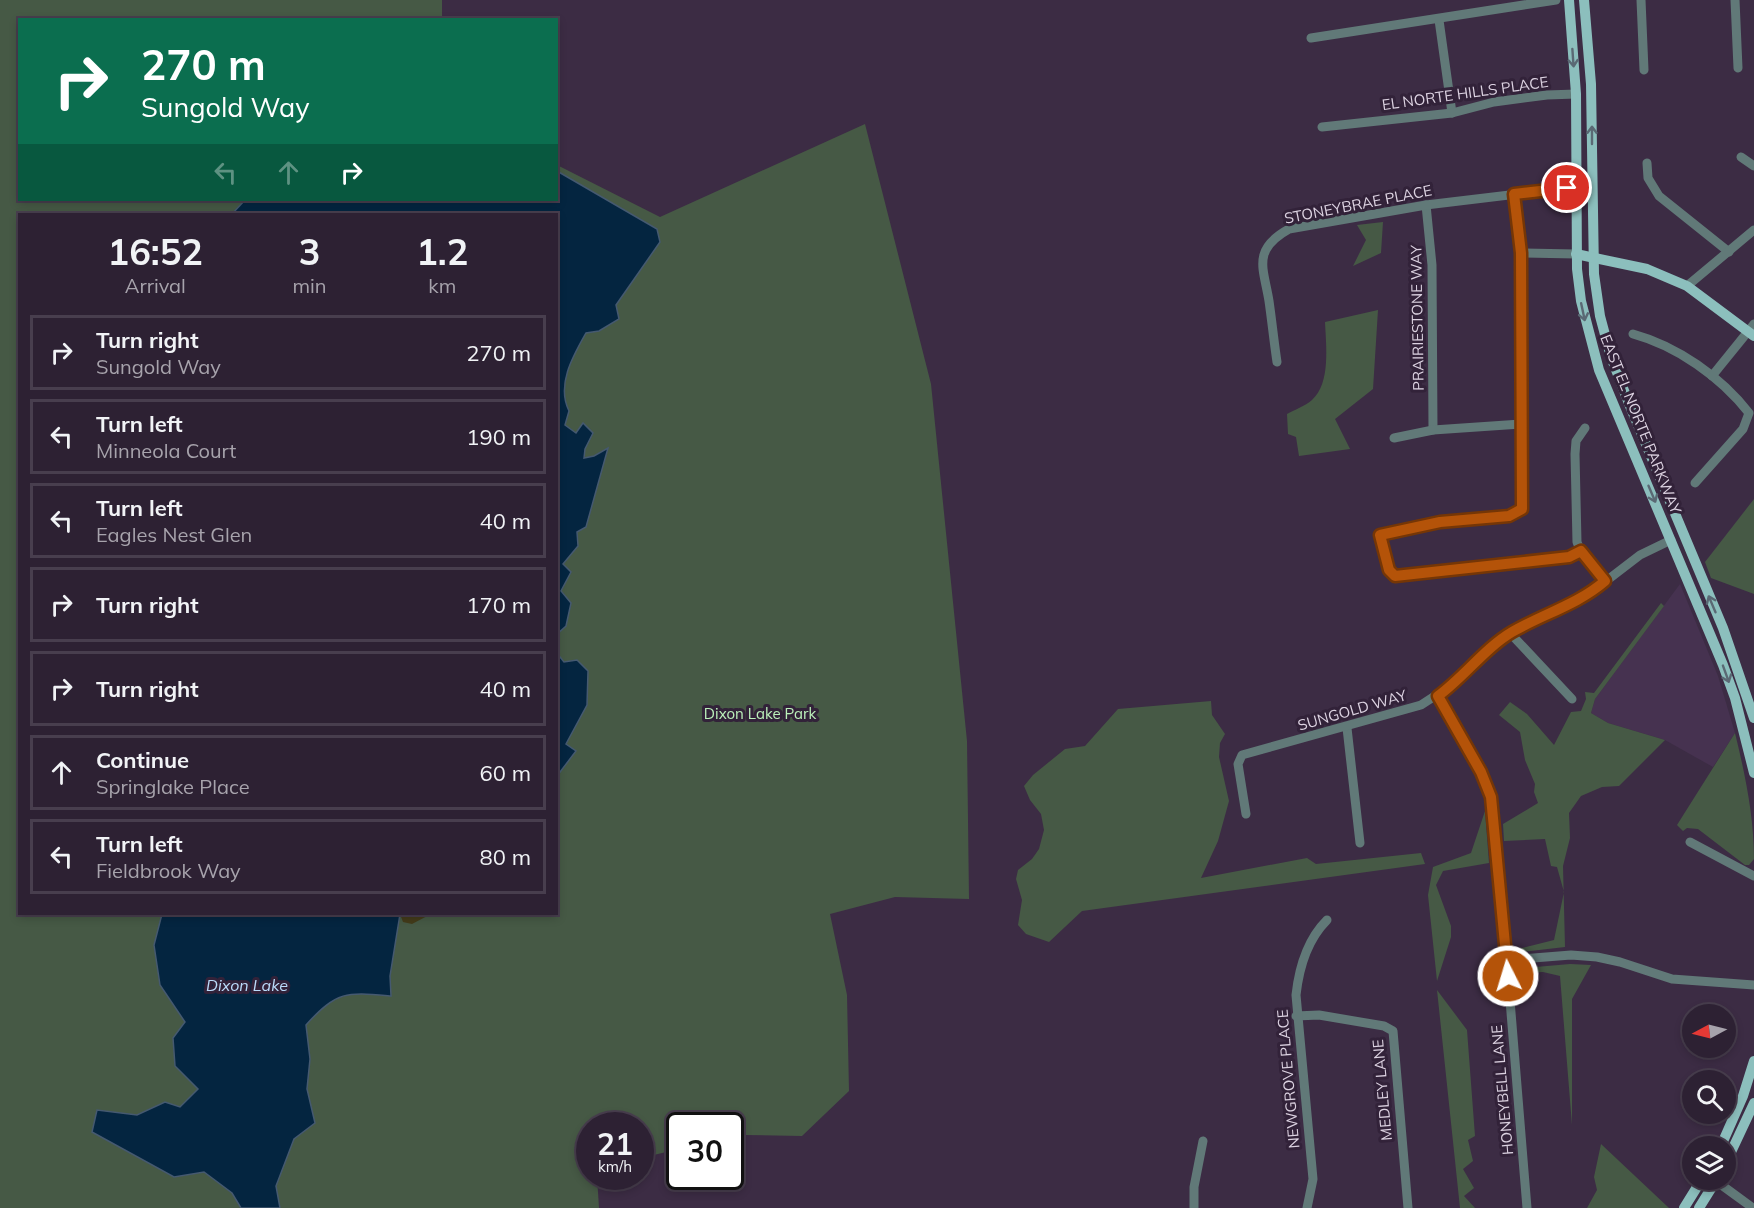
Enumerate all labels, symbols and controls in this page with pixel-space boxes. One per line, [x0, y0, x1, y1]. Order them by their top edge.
text: 270 m [141, 38, 266, 91]
icon: right [42, 42, 120, 120]
one-way arrow [1568, 48, 1579, 68]
street label: EL NORTE HILLS PLACE [1381, 72, 1550, 114]
text: Sungold Way [141, 90, 309, 124]
one-way arrow [1586, 126, 1598, 146]
icon: left [209, 156, 242, 189]
icon: ahead [272, 156, 305, 189]
icon: right [335, 156, 368, 189]
pin [1541, 162, 1592, 213]
icon: arrive [1550, 171, 1583, 204]
street label: STONEYBRAE PLACE [1283, 180, 1434, 228]
text: 16:52 [108, 229, 203, 274]
text: 3 [299, 229, 320, 274]
text: 1.2 [416, 229, 468, 274]
street label: PRAIRIESTONE WAY [1406, 244, 1428, 391]
text: Arrival [125, 273, 186, 298]
text: min [293, 273, 327, 298]
text: km [428, 273, 456, 298]
one-way arrow [1578, 301, 1589, 321]
text: Turn right [96, 326, 199, 354]
street label: EAST EL NORTE PARKWAY [1596, 332, 1686, 517]
icon: right [45, 336, 78, 369]
text: 270 m [466, 339, 531, 367]
text: Sungold Way [96, 354, 221, 379]
text: Turn left [96, 410, 183, 438]
icon: left [45, 420, 78, 453]
text: 190 m [466, 423, 531, 451]
text: Minneola Court [96, 438, 236, 463]
one-way arrow [1647, 484, 1658, 502]
text: Turn left [96, 494, 183, 522]
icon: left [45, 504, 78, 537]
text: 40 m [480, 507, 531, 535]
text: Eagles Nest Glen [96, 522, 252, 547]
icon: right [45, 588, 78, 621]
text: Turn right [96, 591, 199, 619]
text: 170 m [466, 591, 531, 619]
one-way arrow [1706, 595, 1717, 613]
one-way arrow [1722, 664, 1733, 683]
icon: right [45, 672, 78, 705]
text: Turn right [96, 675, 199, 703]
text: 40 m [480, 675, 531, 703]
street label: SUNGOLD WAY [1295, 685, 1409, 735]
park label: Dixon Lake Park [704, 704, 816, 723]
text: Continue [96, 746, 189, 774]
icon: ahead [45, 756, 78, 789]
text: 60 m [480, 759, 531, 787]
text: Springlake Place [96, 774, 250, 799]
text: Turn left [96, 830, 183, 858]
icon: left [45, 840, 78, 873]
text: 80 m [480, 843, 531, 871]
text: Fieldbrook Way [96, 858, 241, 883]
position arrow [1476, 944, 1540, 1008]
water label: Dixon Lake [206, 975, 288, 995]
north arrow [1682, 1004, 1736, 1058]
map controls [1682, 1004, 1736, 1190]
street label: NEWGROVE PLACE [1272, 1008, 1304, 1149]
street label: HONEYBELL LANE [1487, 1024, 1517, 1156]
street label: MEDLEY LANE [1368, 1038, 1396, 1142]
button: search [1682, 1070, 1736, 1124]
speed limit sign: 30 [666, 1112, 744, 1190]
text: 21 [597, 1125, 633, 1163]
button: layers [1682, 1136, 1736, 1190]
text: km/h [598, 1157, 632, 1176]

